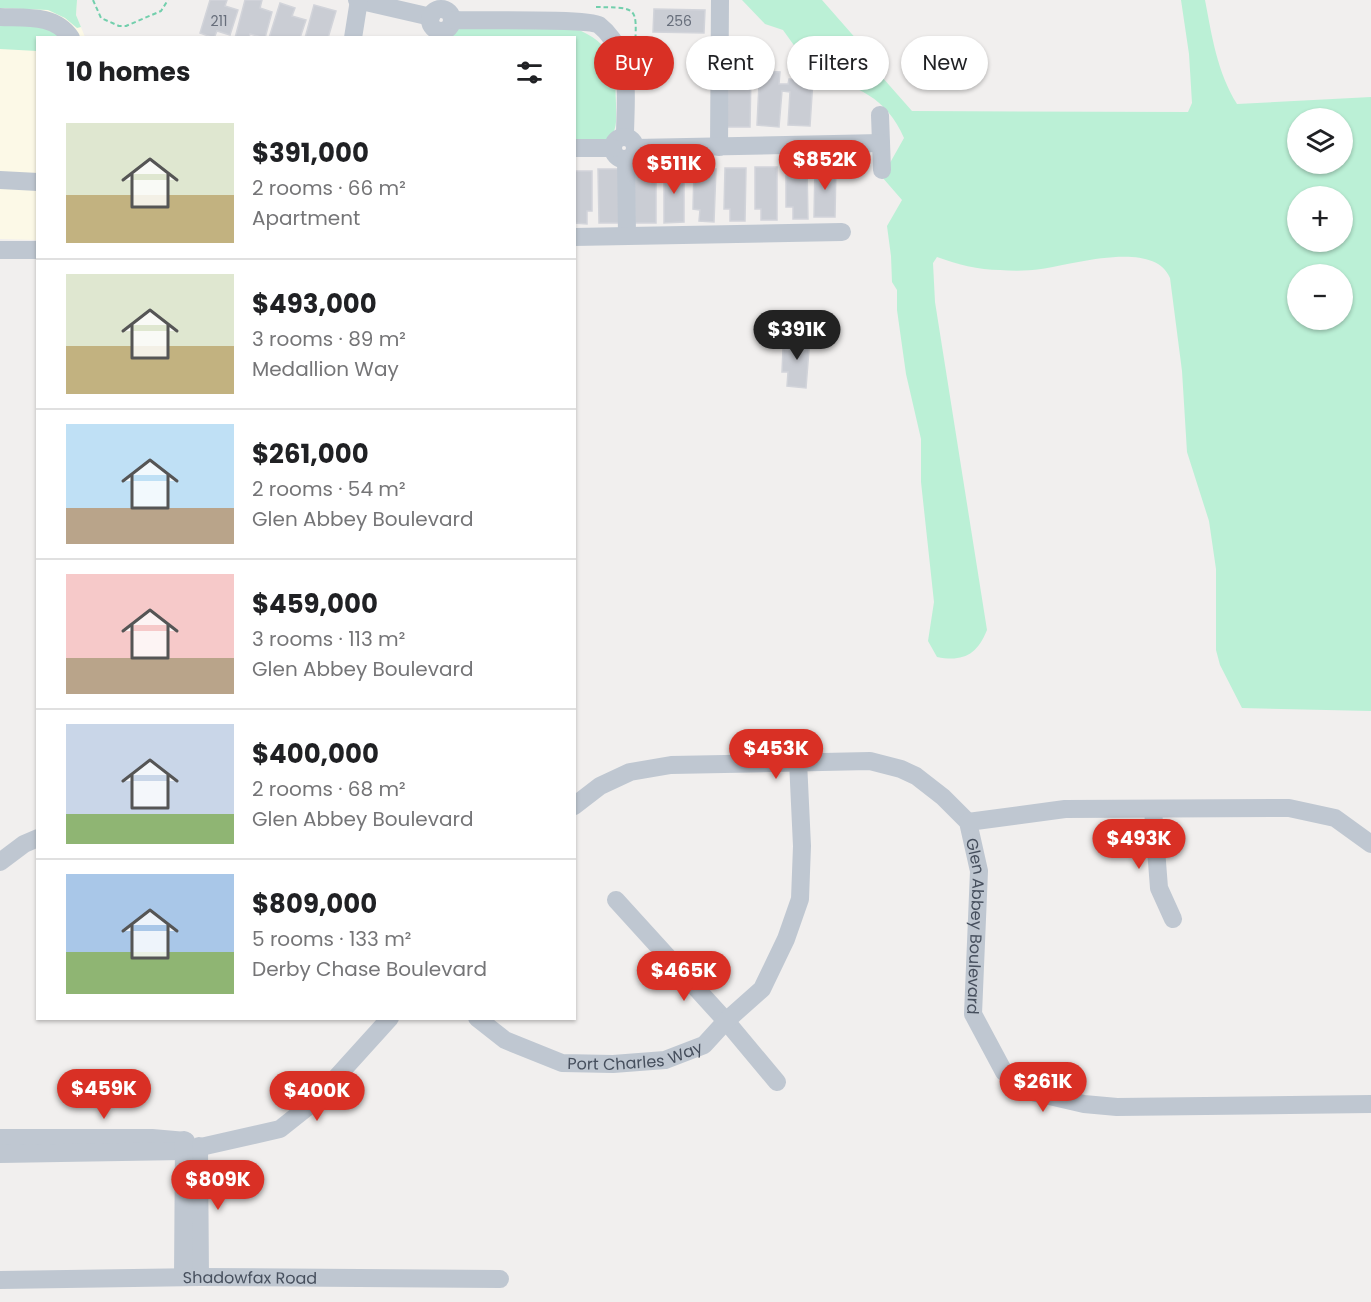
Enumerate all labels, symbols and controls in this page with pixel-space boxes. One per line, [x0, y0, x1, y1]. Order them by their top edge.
house number: 211 [210, 11, 228, 31]
house number: 256 [666, 11, 692, 31]
chip: Buy [594, 36, 674, 90]
chip: Rent [686, 36, 775, 90]
chip: Filters [787, 36, 889, 90]
chip: New [901, 36, 988, 90]
text: 10 homes [66, 54, 190, 90]
icon: filters [513, 56, 546, 89]
map controls [1287, 108, 1353, 330]
button: layers [1287, 108, 1353, 174]
text: $391,000 [252, 135, 369, 171]
pin: $852K [783, 140, 867, 191]
pin: $511K [632, 144, 716, 195]
text: $852K [793, 145, 857, 173]
icon: home [114, 147, 186, 219]
text: $511K [646, 149, 702, 177]
text: 2 rooms · 66 m² [252, 174, 406, 202]
button: + [1287, 186, 1353, 252]
text: Apartment [252, 204, 360, 232]
button: − [1287, 264, 1353, 330]
text: $493,000 [252, 286, 377, 322]
icon: home [114, 298, 186, 370]
pin: $391K [755, 310, 839, 361]
text: $391K [767, 315, 827, 343]
text: 3 rooms · 89 m² [252, 325, 406, 353]
text: Medallion Way [252, 355, 399, 383]
text: $261,000 [252, 436, 369, 472]
icon: home [114, 448, 186, 520]
text: 2 rooms · 54 m² [252, 475, 406, 503]
text: Glen Abbey Boulevard [252, 505, 473, 533]
text: $459,000 [252, 586, 378, 622]
icon: home [114, 598, 186, 670]
text: 3 rooms · 113 m² [252, 625, 405, 653]
text: Glen Abbey Boulevard [252, 655, 473, 683]
pin: $453K [734, 729, 818, 780]
text: $453K [743, 734, 809, 762]
text: $400,000 [252, 736, 379, 772]
icon: home [114, 748, 186, 820]
text: 2 rooms · 68 m² [252, 775, 406, 803]
text: Glen Abbey Boulevard [252, 805, 473, 833]
pin: $493K [1097, 819, 1181, 870]
text: $493K [1106, 824, 1172, 852]
street label: Glen Abbey Boulevard [960, 836, 991, 1015]
text: $809,000 [252, 886, 377, 922]
icon: home [114, 898, 186, 970]
text: 5 rooms · 133 m² [252, 925, 411, 953]
pin: $465K [642, 951, 726, 1002]
text: Derby Chase Boulevard [252, 955, 487, 983]
text: $465K [651, 956, 717, 984]
street label: Port Charles Way [567, 1035, 706, 1076]
pin: $261K [1001, 1062, 1085, 1113]
text: $261K [1014, 1067, 1072, 1095]
pin: $459K [62, 1069, 146, 1120]
pin: $400K [275, 1071, 359, 1122]
text: $459K [71, 1074, 137, 1102]
text: $400K [284, 1076, 350, 1104]
pin: $809K [176, 1160, 260, 1211]
text: $809K [185, 1165, 251, 1193]
street label: Shadowfax Road [183, 1265, 317, 1289]

